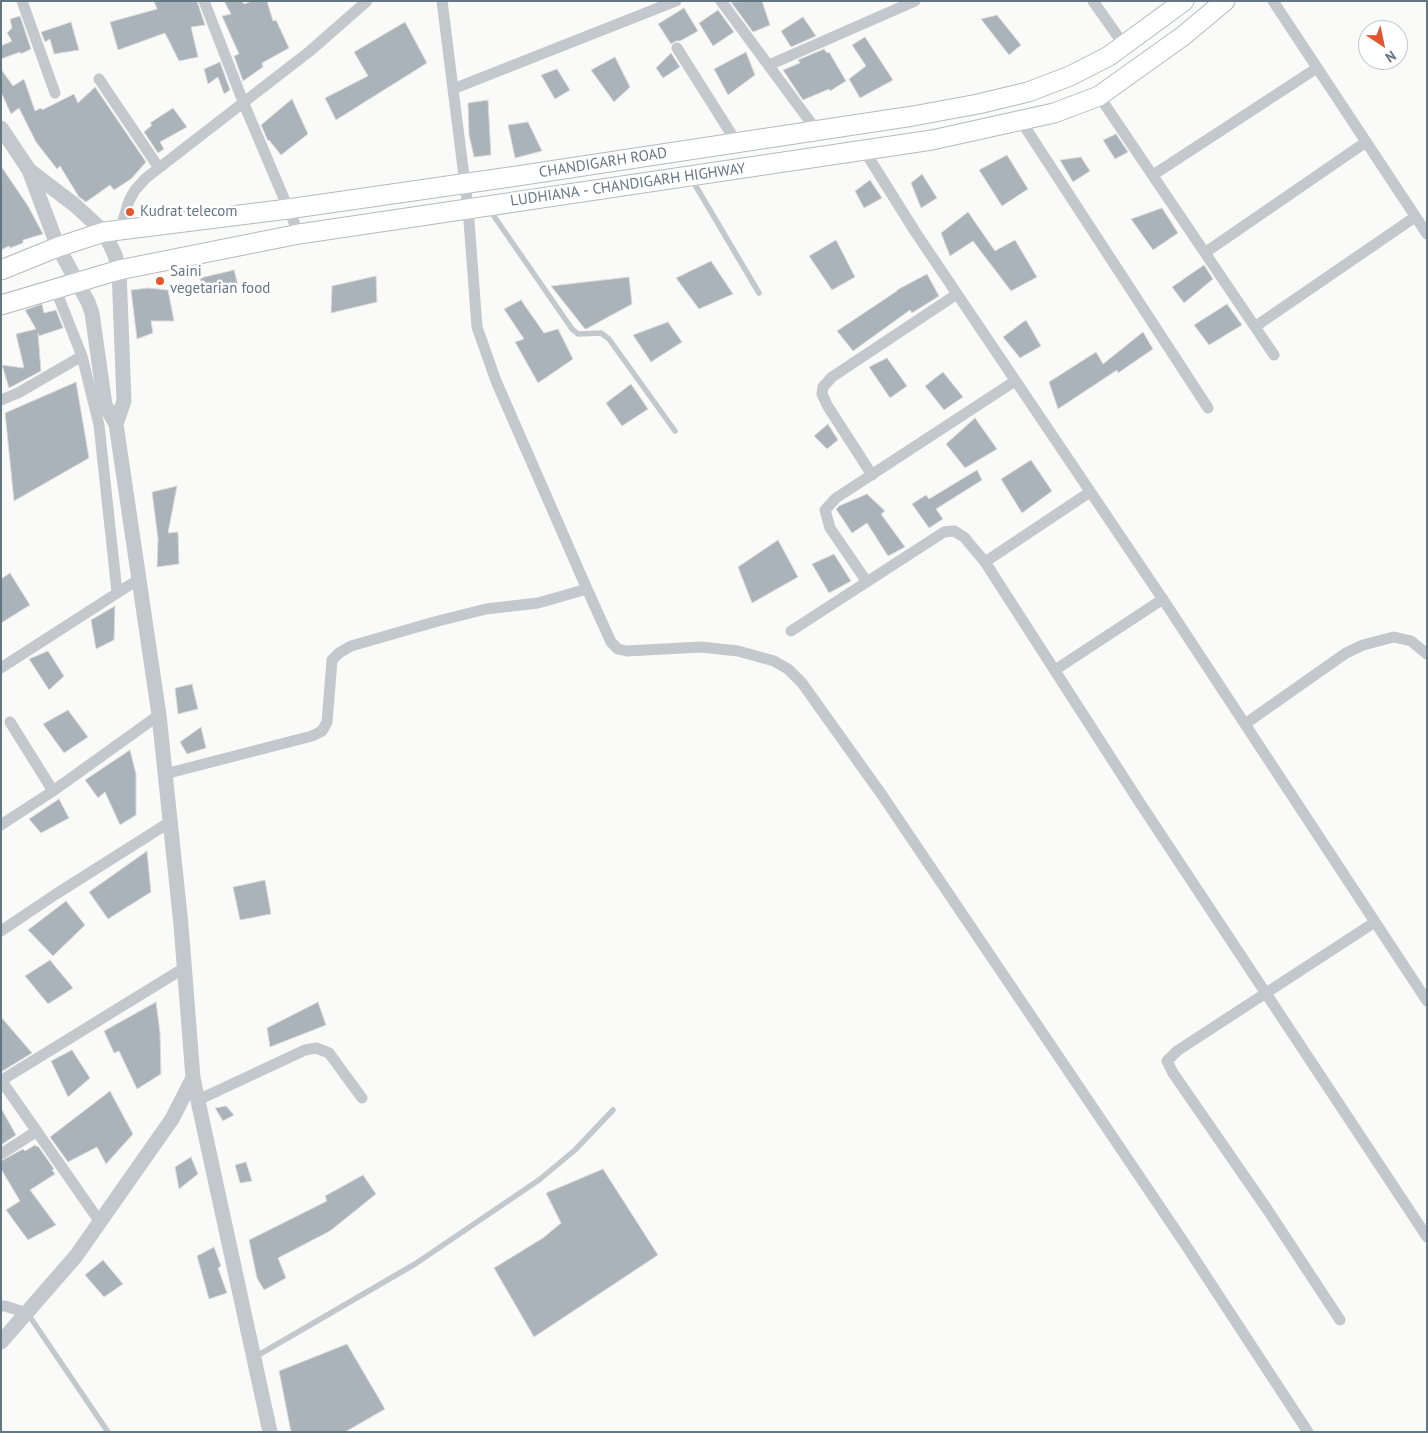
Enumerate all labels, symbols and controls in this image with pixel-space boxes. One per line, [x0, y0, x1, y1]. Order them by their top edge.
north arrow [1358, 20, 1408, 70]
text: N [1382, 47, 1400, 67]
street label: CHANDIGARH ROAD [538, 144, 668, 182]
street label: LUDHIANA - CHANDIGARH HIGHWAY [509, 160, 747, 210]
place label: Kudrat telecom [140, 203, 238, 221]
marker: Kudrat telecom [124, 206, 136, 218]
place label: Saini vegetarian food [170, 263, 270, 298]
marker: Saini vegetarian food [154, 275, 166, 287]

